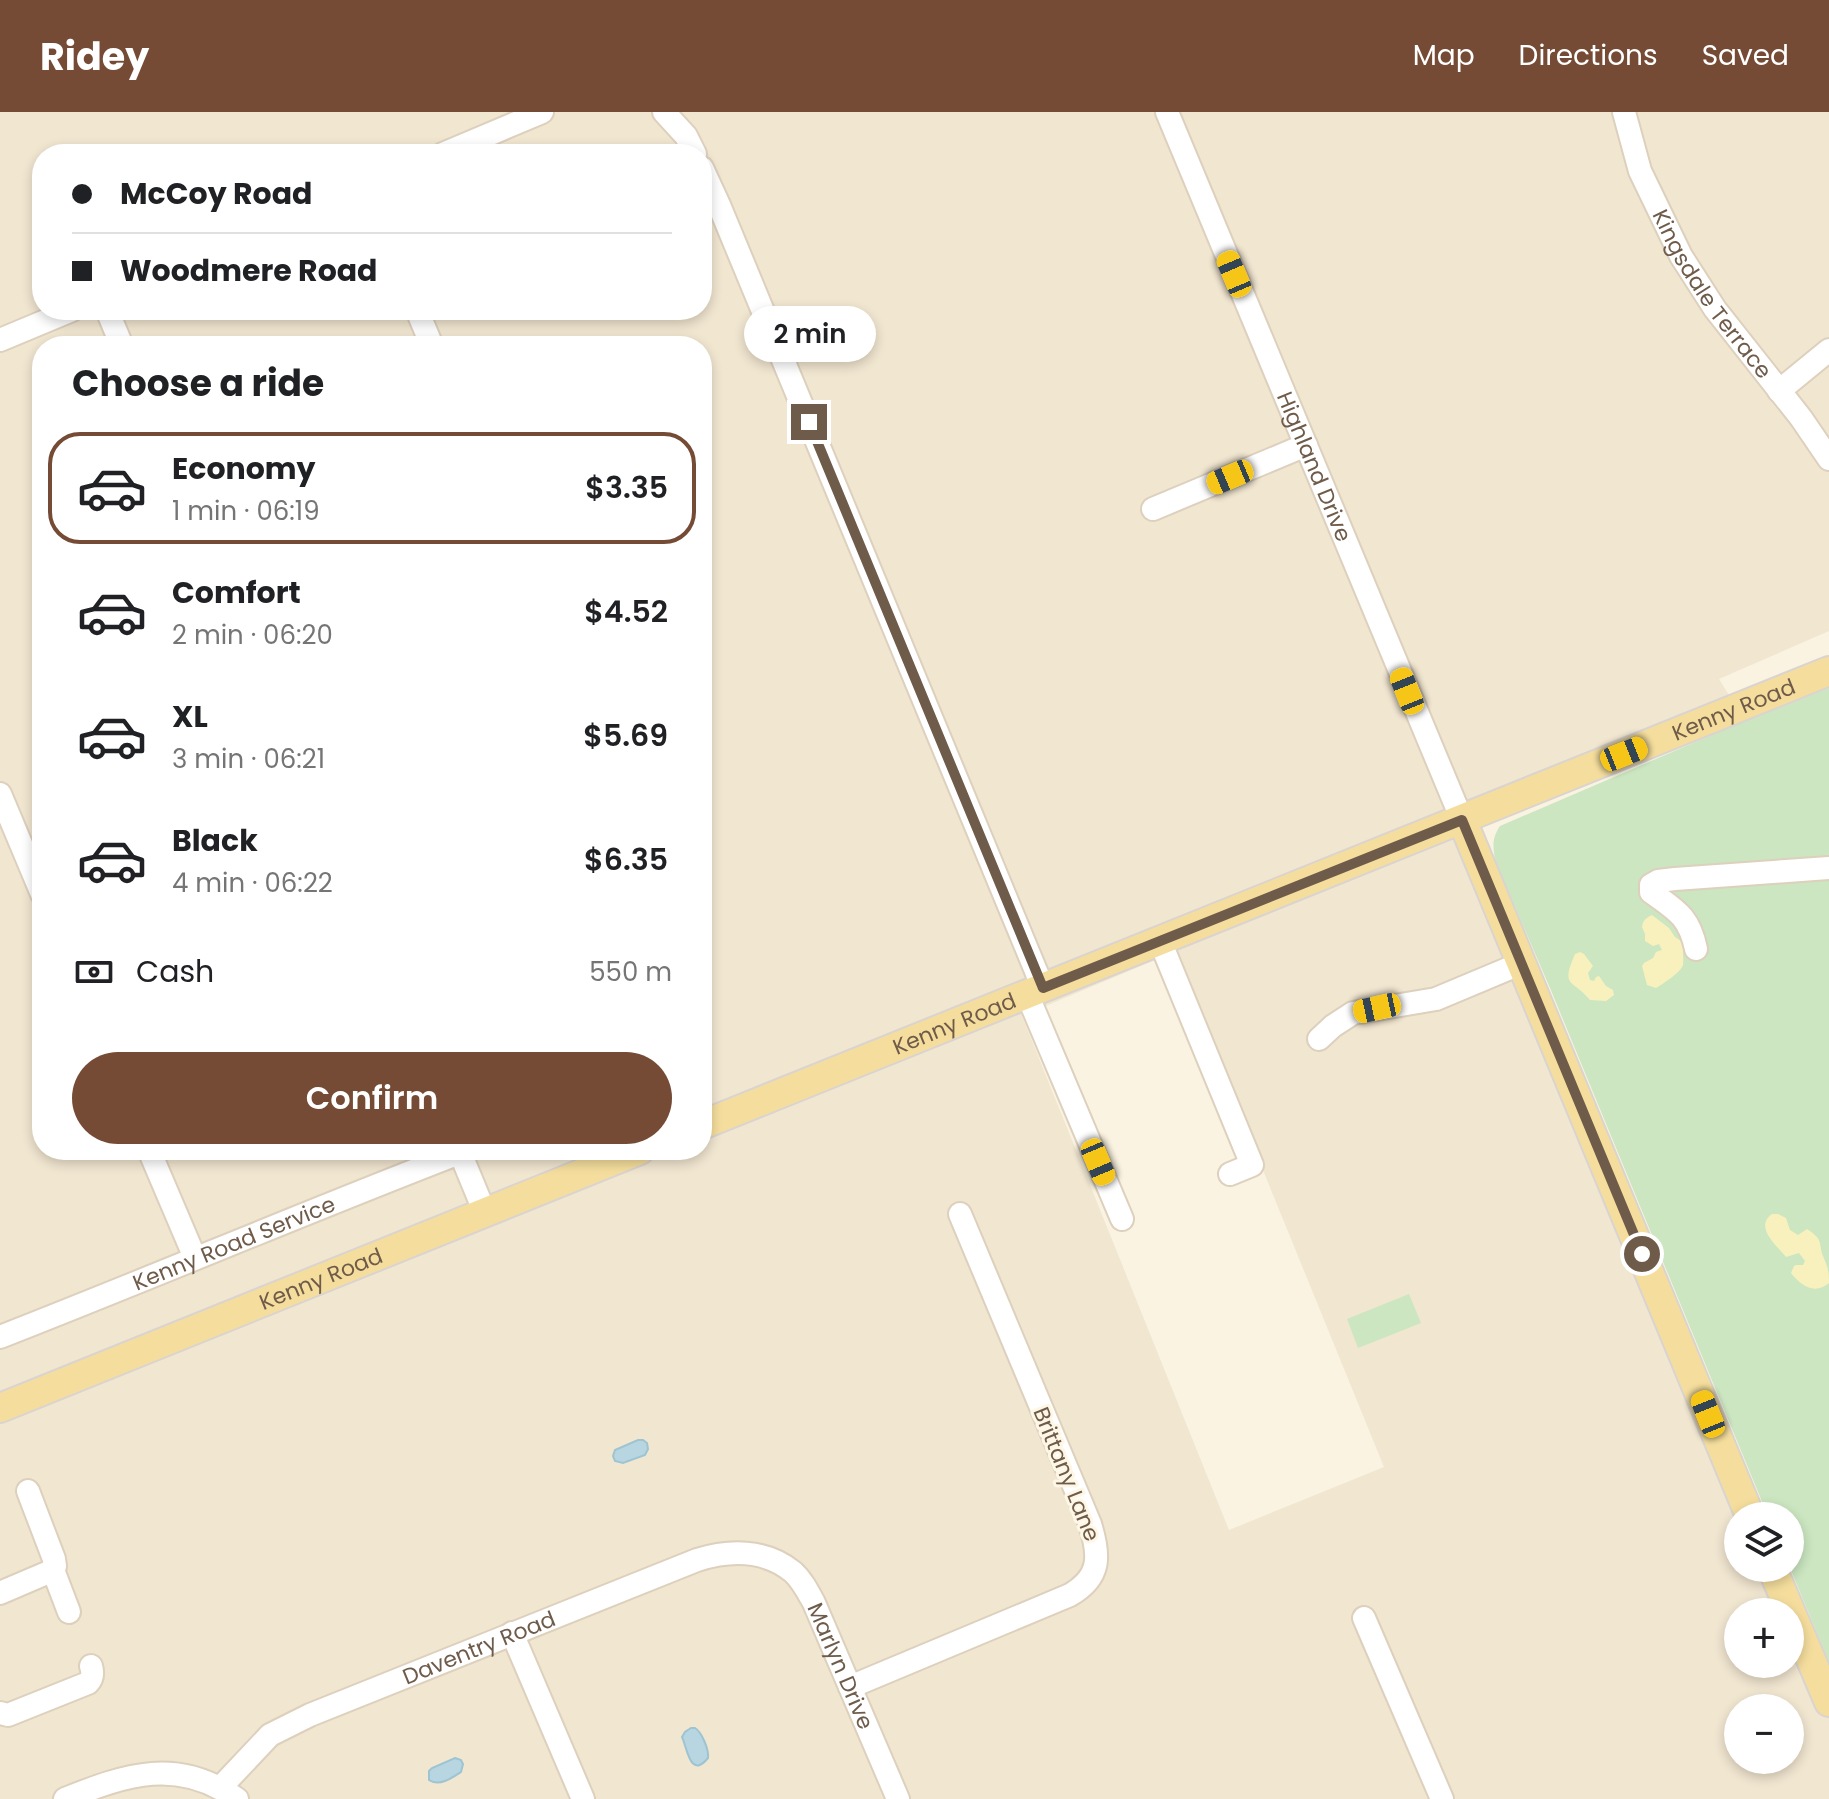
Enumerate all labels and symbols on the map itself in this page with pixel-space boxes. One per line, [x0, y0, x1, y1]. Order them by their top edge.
street label: Kingsdale Terrace [1645, 204, 1779, 385]
car [1214, 247, 1254, 301]
callout: 2 min [743, 306, 875, 362]
street label: Highland Drive [1269, 387, 1359, 546]
route end [791, 404, 827, 440]
car [1203, 457, 1257, 497]
car [1387, 664, 1427, 718]
street label: Kenny Road [1667, 671, 1800, 749]
car [1597, 734, 1651, 774]
street label: Kenny Road [888, 985, 1021, 1063]
car [1351, 991, 1403, 1025]
car [1078, 1135, 1118, 1189]
street label: Kenny Road Service [129, 1190, 339, 1296]
route start [1624, 1236, 1660, 1272]
street label: Kenny Road [255, 1242, 385, 1316]
car [1688, 1387, 1728, 1441]
street label: Brittany Lane [1025, 1402, 1108, 1546]
street label: Marlyn Drive [800, 1598, 881, 1734]
street label: Daventry Road [398, 1603, 560, 1692]

